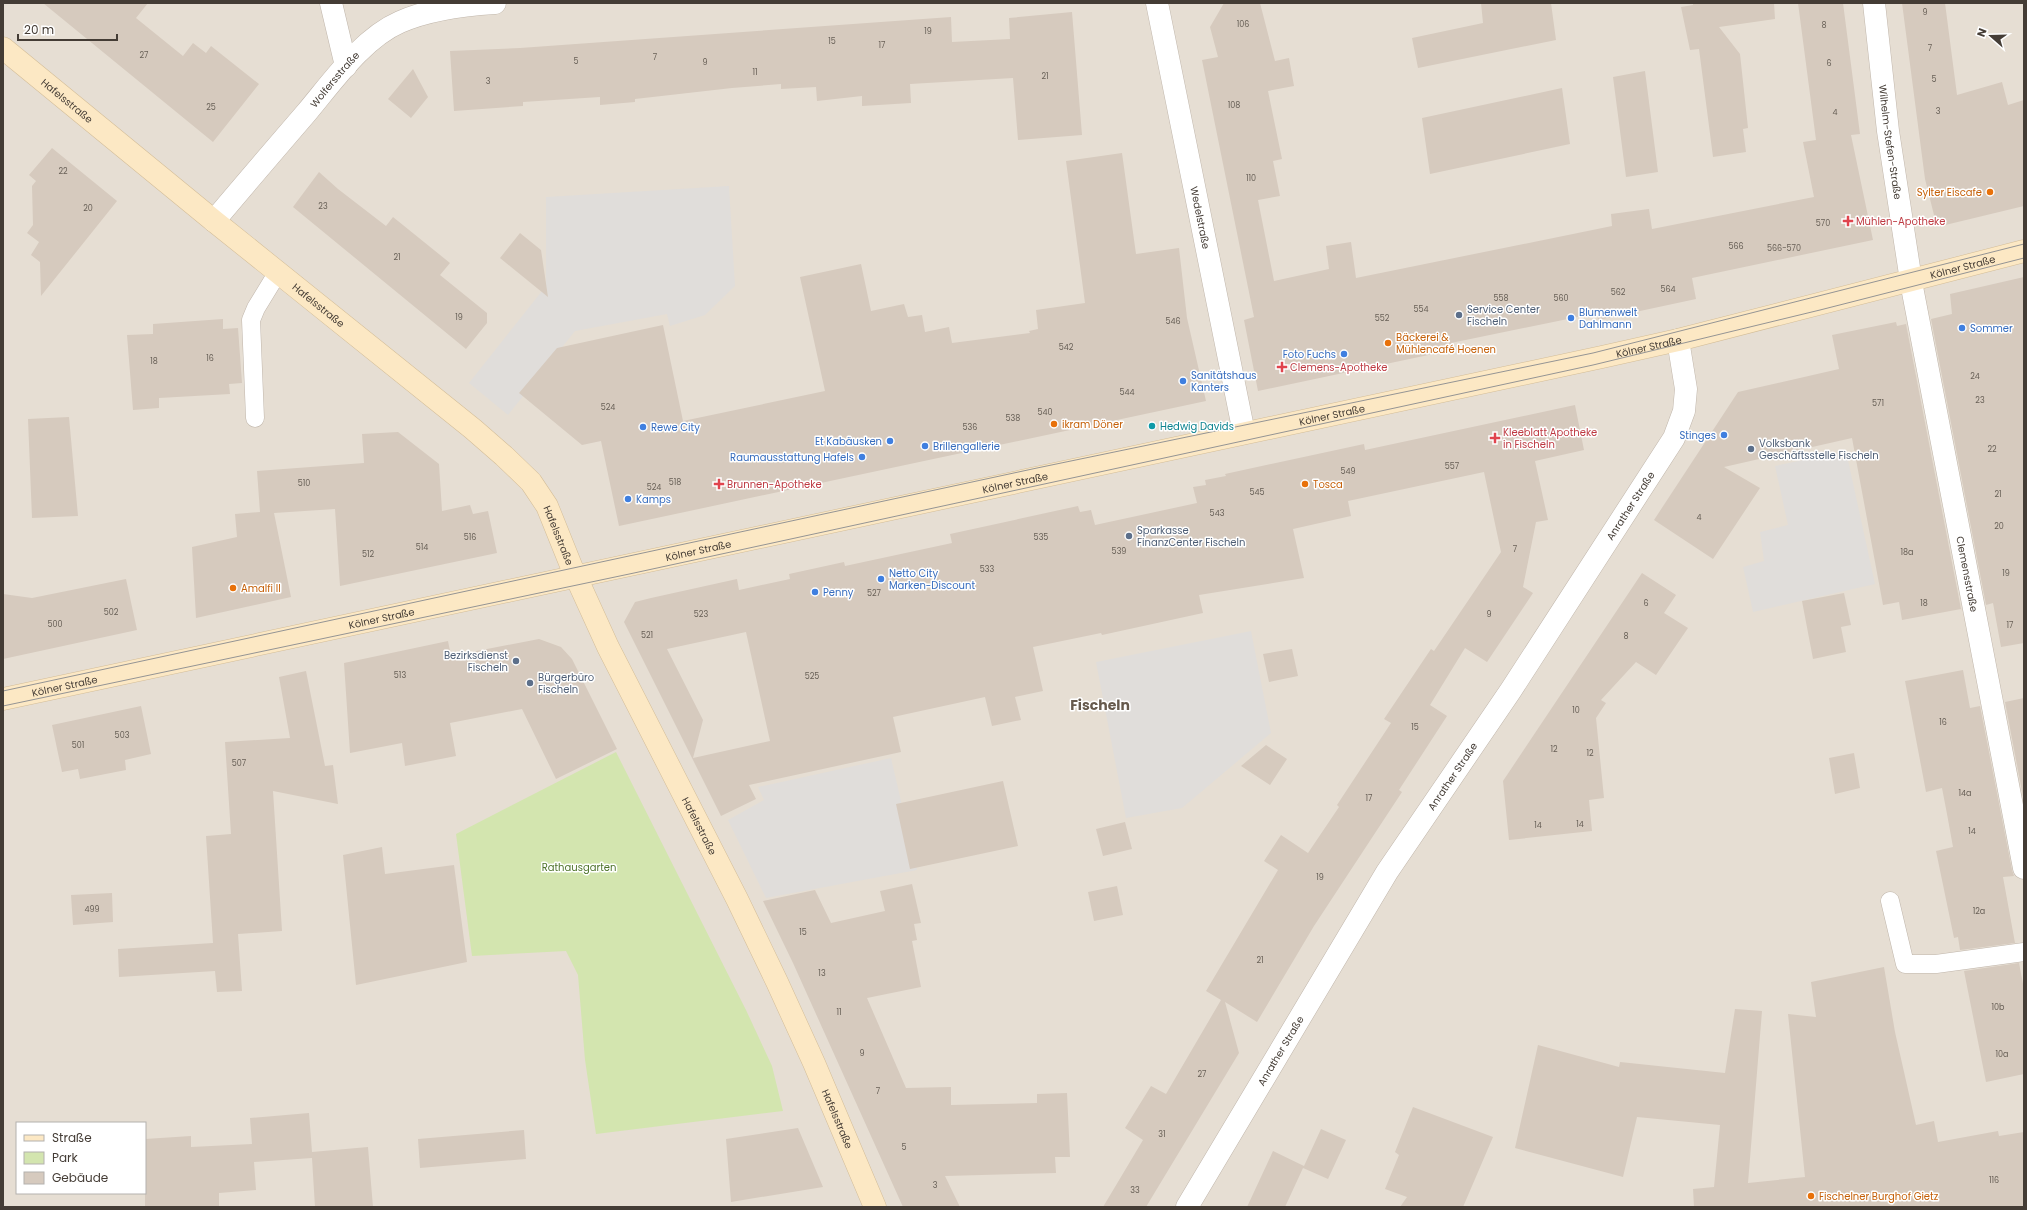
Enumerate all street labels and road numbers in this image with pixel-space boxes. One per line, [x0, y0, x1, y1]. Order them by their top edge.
street label: Wolfersstraße [306, 48, 363, 111]
street label: Hafelsstraße [38, 75, 96, 126]
street label: Wilhelm-Stefen-Straße [1875, 84, 1906, 200]
street label: Wedelstraße [1187, 185, 1214, 250]
street label: Kölner Straße [1928, 251, 1997, 282]
street label: Hafelsstraße [289, 279, 348, 331]
street label: Kölner Straße [1614, 332, 1683, 361]
street label: Kölner Straße [1298, 400, 1366, 429]
street label: Kölner Straße [981, 468, 1049, 497]
street label: Anrather Straße [1602, 468, 1658, 543]
street label: Hafelsstraße [540, 503, 578, 567]
street label: Clemensstraße [1953, 535, 1982, 613]
street label: Kölner Straße [664, 536, 733, 565]
street label: Kölner Straße [347, 604, 416, 632]
street label: Kölner Straße [30, 671, 99, 700]
street label: Anrather Straße [1424, 739, 1481, 813]
street label: Hafelsstraße [678, 794, 721, 857]
street label: Anrather Straße [1254, 1013, 1307, 1089]
street label: Hafelsstraße [818, 1087, 857, 1151]

